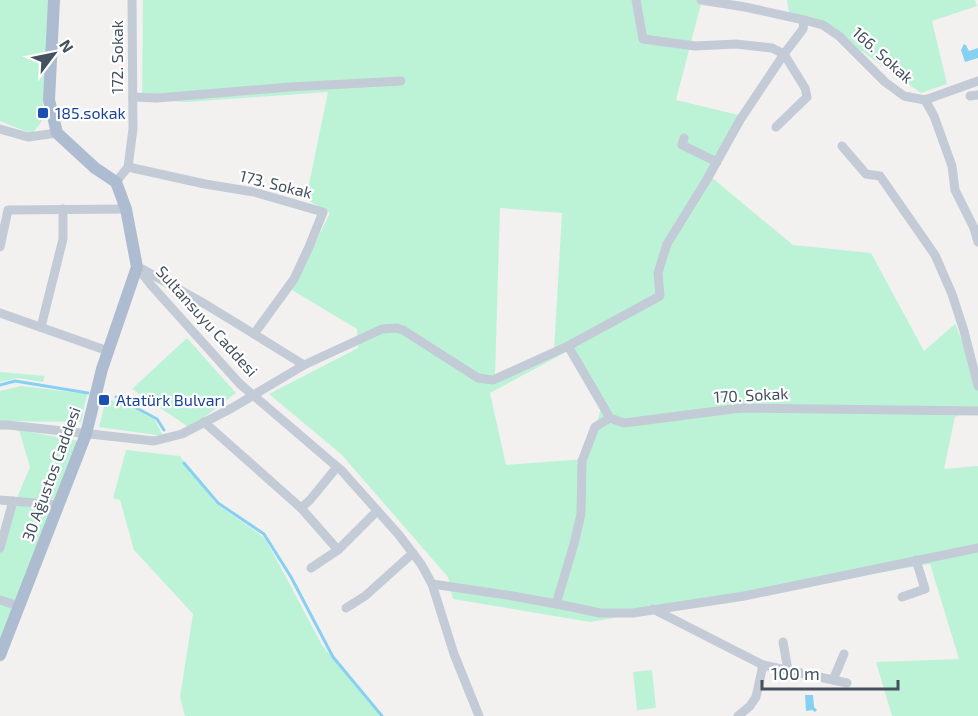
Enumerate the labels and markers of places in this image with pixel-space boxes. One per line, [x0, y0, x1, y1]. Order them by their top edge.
place label: 185.sokak [55, 103, 126, 122]
marker: 185.sokak [36, 106, 50, 120]
place label: Atatürk Bulvarı [116, 390, 225, 409]
marker: Atatürk Bulvarı [97, 393, 111, 407]

